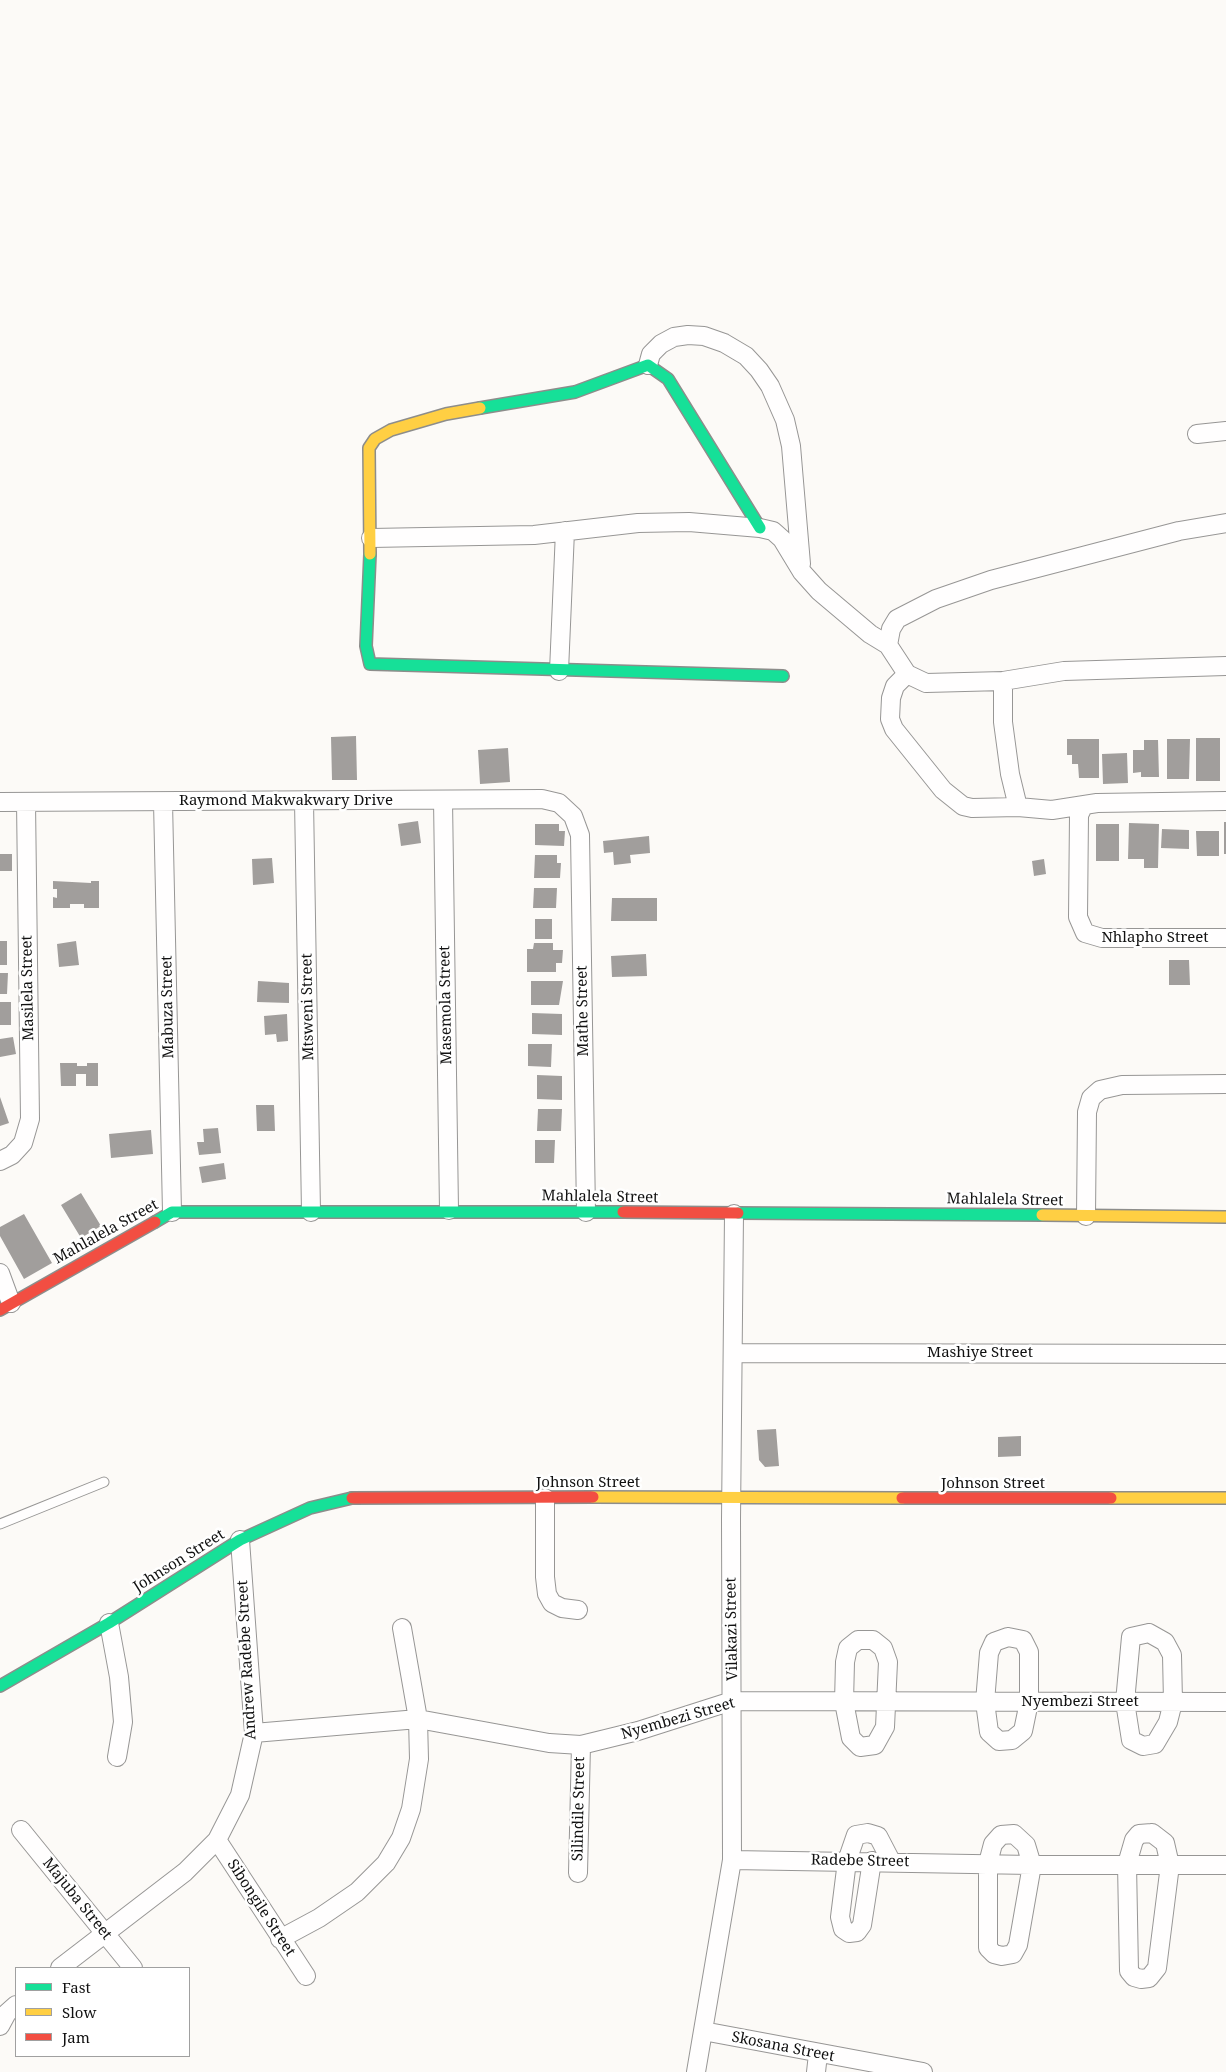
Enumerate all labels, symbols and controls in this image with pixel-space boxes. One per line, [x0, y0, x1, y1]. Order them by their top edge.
street label: Raymond Makwakwary Drive [179, 792, 393, 810]
street label: Nhlapho Street [1101, 929, 1209, 947]
street label: Masilela Street [18, 935, 38, 1041]
street label: Masemola Street [436, 945, 456, 1065]
street label: Mtsweni Street [298, 953, 318, 1061]
street label: Mabuza Street [158, 955, 178, 1059]
street label: Mathe Street [573, 965, 593, 1057]
street label: Mahlalela Street [542, 1187, 658, 1207]
street label: Mahlalela Street [947, 1190, 1063, 1210]
street label: Mahlalela Street [51, 1196, 161, 1268]
street label: Mashiye Street [927, 1344, 1033, 1362]
street label: Johnson Street [536, 1474, 640, 1492]
street label: Johnson Street [941, 1475, 1045, 1493]
street label: Johnson Street [130, 1526, 228, 1596]
street label: Vilakazi Street [722, 1577, 742, 1681]
street label: Andrew Radebe Street [234, 1580, 260, 1740]
street label: Nyembezi Street [1021, 1693, 1139, 1711]
street label: Nyembezi Street [619, 1694, 737, 1744]
street label: Silindile Street [569, 1757, 589, 1861]
street label: Radebe Street [811, 1851, 909, 1871]
street label: Majuba Street [39, 1855, 115, 1943]
street label: Sibongile Street [223, 1856, 299, 1960]
legend [15, 1967, 190, 2057]
text: Fast [62, 1977, 91, 1997]
text: Slow [62, 2002, 96, 2022]
text: Jam [62, 2027, 90, 2047]
street label: Skosana Street [730, 2028, 836, 2066]

